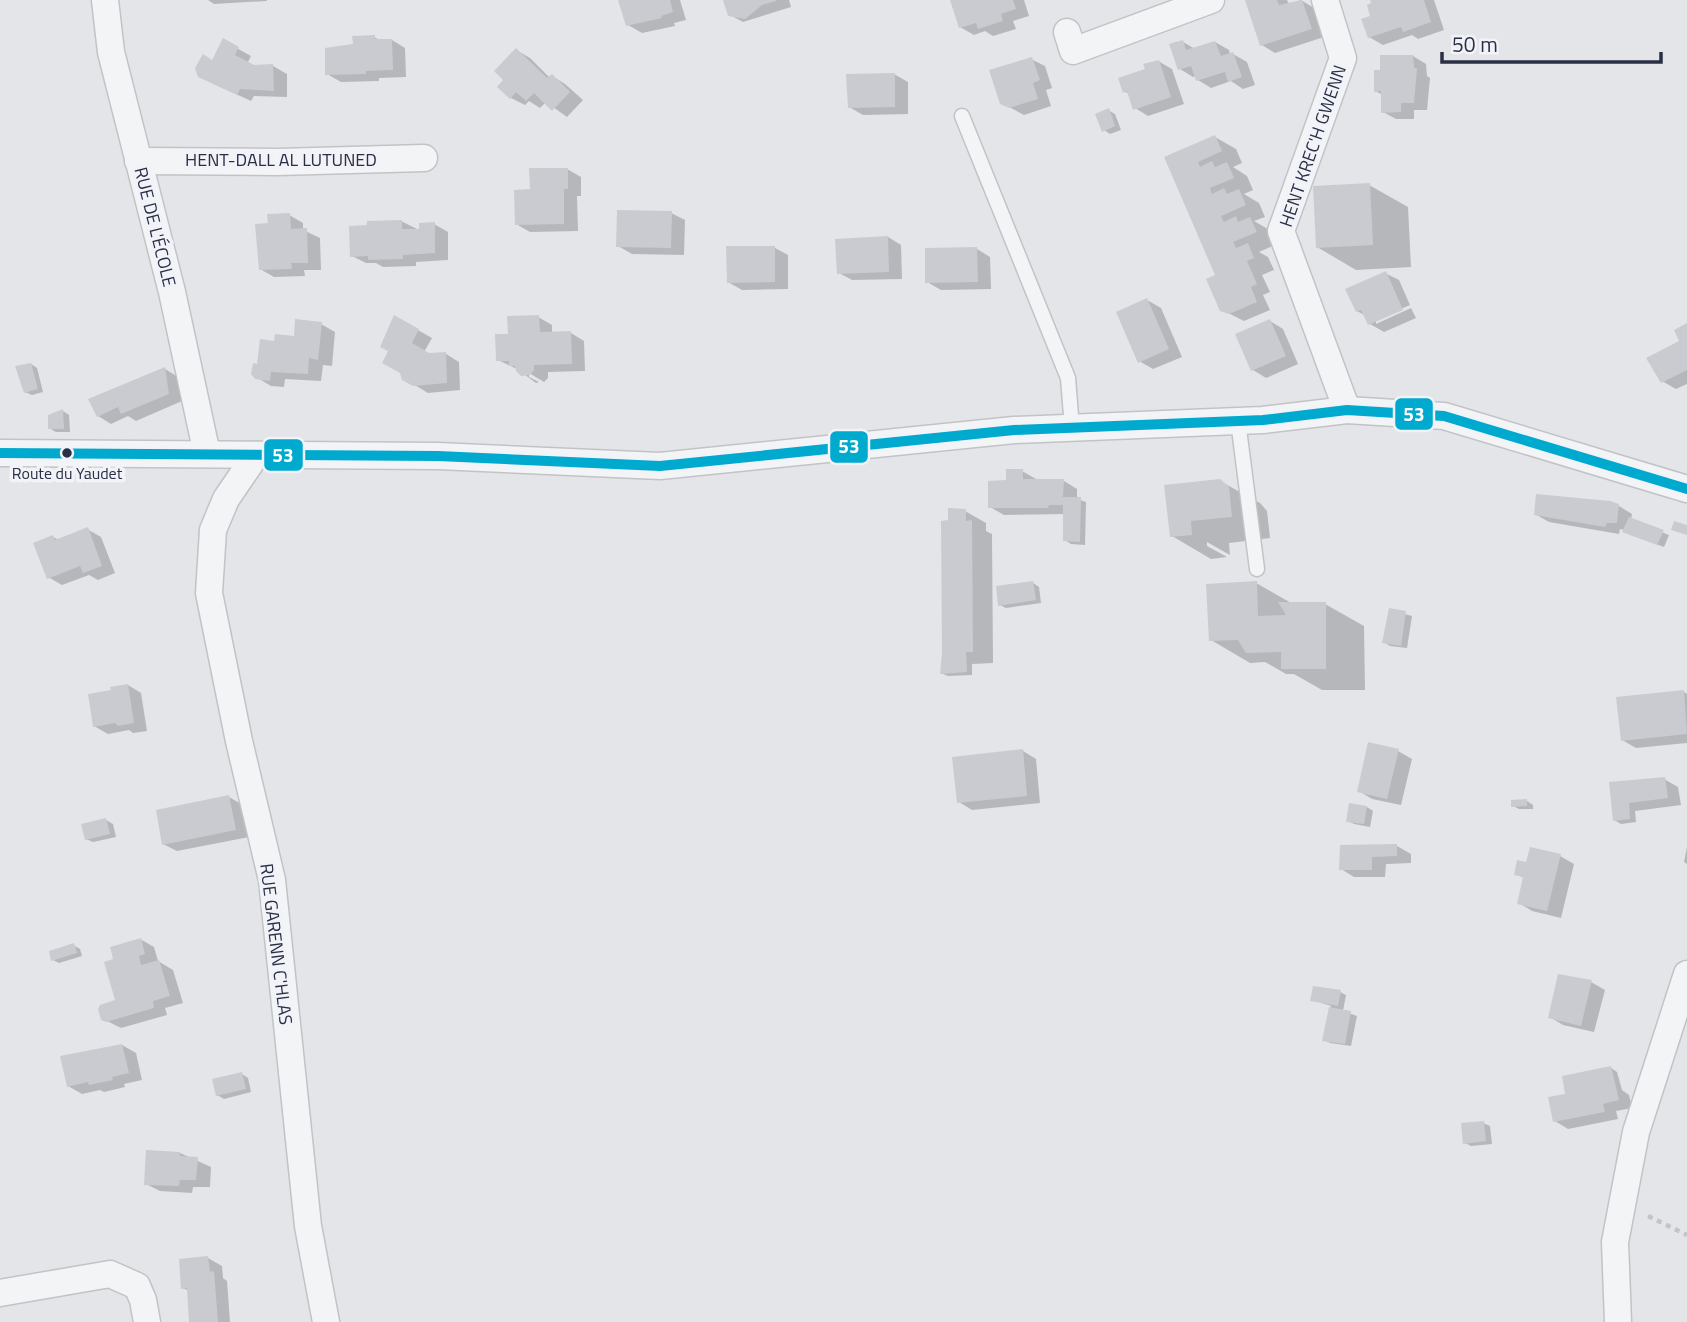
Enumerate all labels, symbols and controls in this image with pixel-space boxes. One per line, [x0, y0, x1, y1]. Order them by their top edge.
scale bar [1442, 21, 1661, 65]
text: 50 m [1452, 28, 1498, 60]
street label: HENT KREC'H GWENN [1272, 61, 1353, 231]
street label: HENT-DALL AL LUTUNED [185, 146, 377, 173]
street label: RUE DE L'ÉCOLE [128, 164, 183, 290]
line badge: 53 [1394, 397, 1434, 431]
text: 53 [1403, 399, 1425, 428]
line badge: 53 [829, 430, 869, 464]
text: 53 [838, 431, 860, 460]
line badge: 53 [263, 438, 304, 472]
text: 53 [272, 440, 294, 469]
marker: Route du Yaudet [60, 446, 74, 460]
place label: Route du Yaudet [12, 461, 123, 485]
street label: RUE GARENN C'HLAS [253, 862, 300, 1026]

